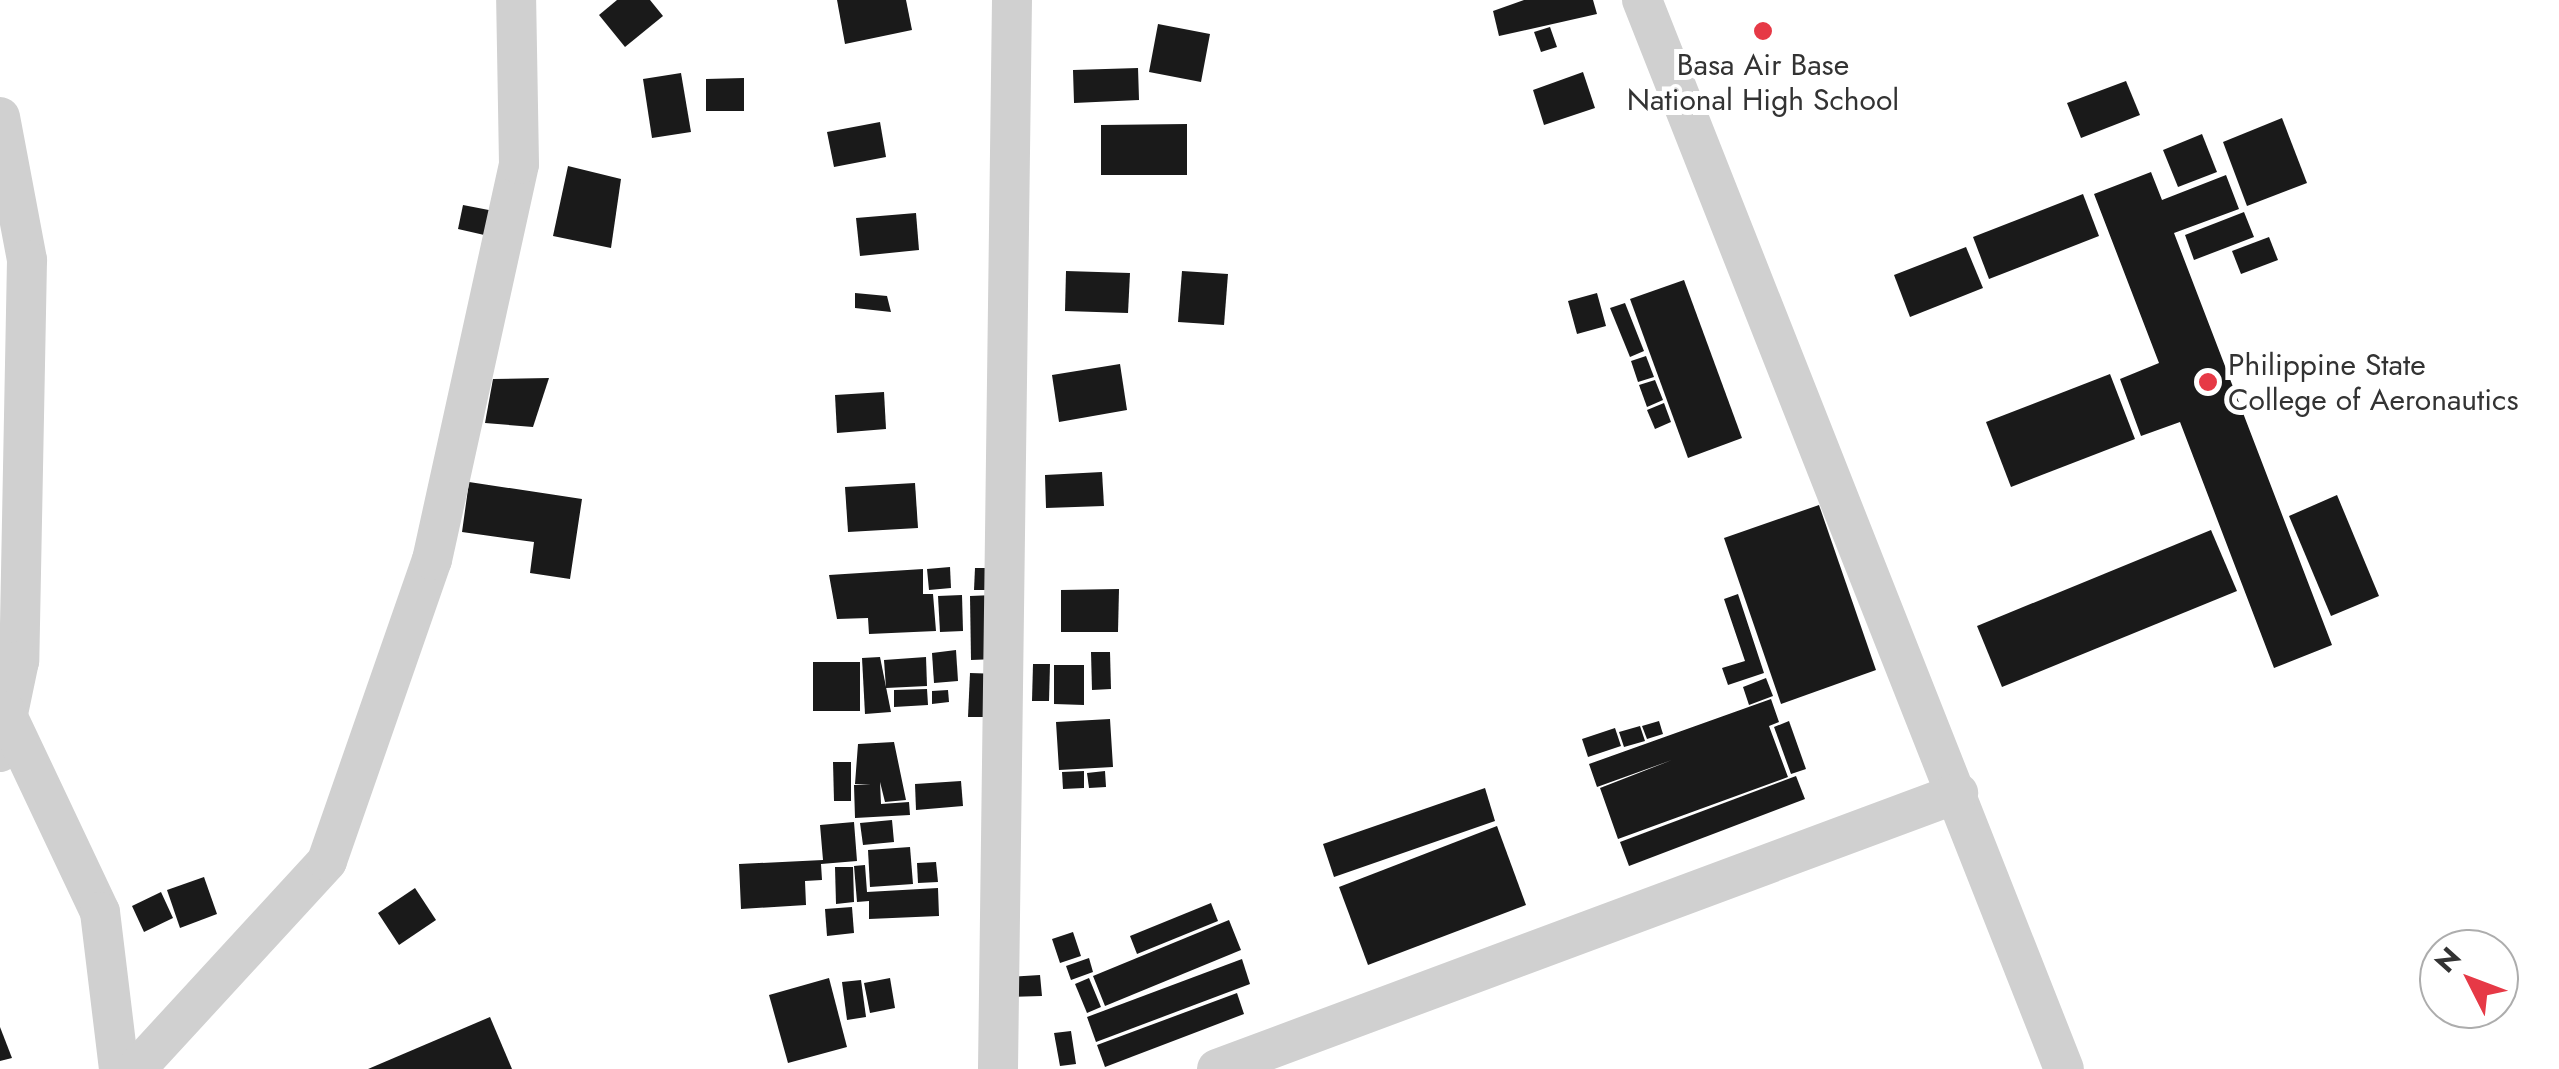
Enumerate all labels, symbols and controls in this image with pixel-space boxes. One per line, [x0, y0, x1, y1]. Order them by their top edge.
marker: Basa Air Base National High School [1752, 20, 1774, 42]
place label: Basa Air Base National High School [1627, 47, 1899, 118]
place label: Philippine State College of Aeronautics [2228, 347, 2519, 418]
marker: Philippine State College of Aeronautics [2197, 371, 2219, 393]
north arrow [2419, 929, 2519, 1029]
text: N [2425, 938, 2470, 982]

